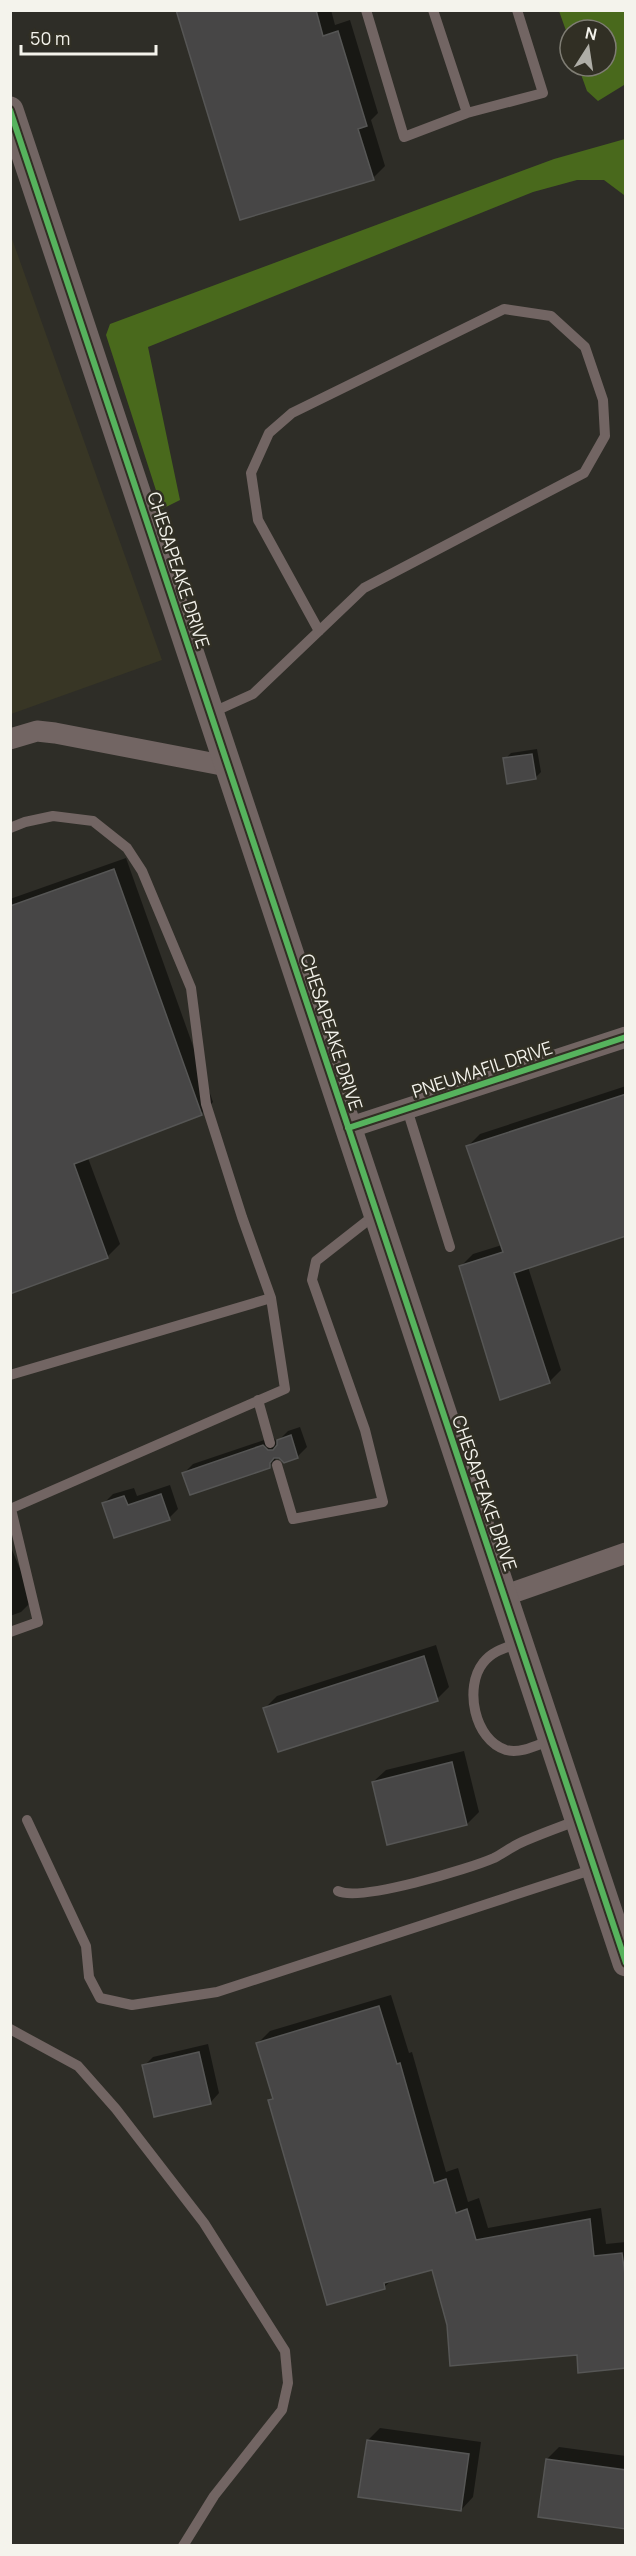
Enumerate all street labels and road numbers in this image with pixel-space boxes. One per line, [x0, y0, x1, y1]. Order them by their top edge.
street label: CHESAPEAKE DRIVE [142, 489, 216, 651]
street label: CHESAPEAKE DRIVE [295, 951, 369, 1113]
street label: PNEUMAFIL DRIVE [409, 1035, 555, 1103]
street label: CHESAPEAKE DRIVE [447, 1412, 523, 1574]

